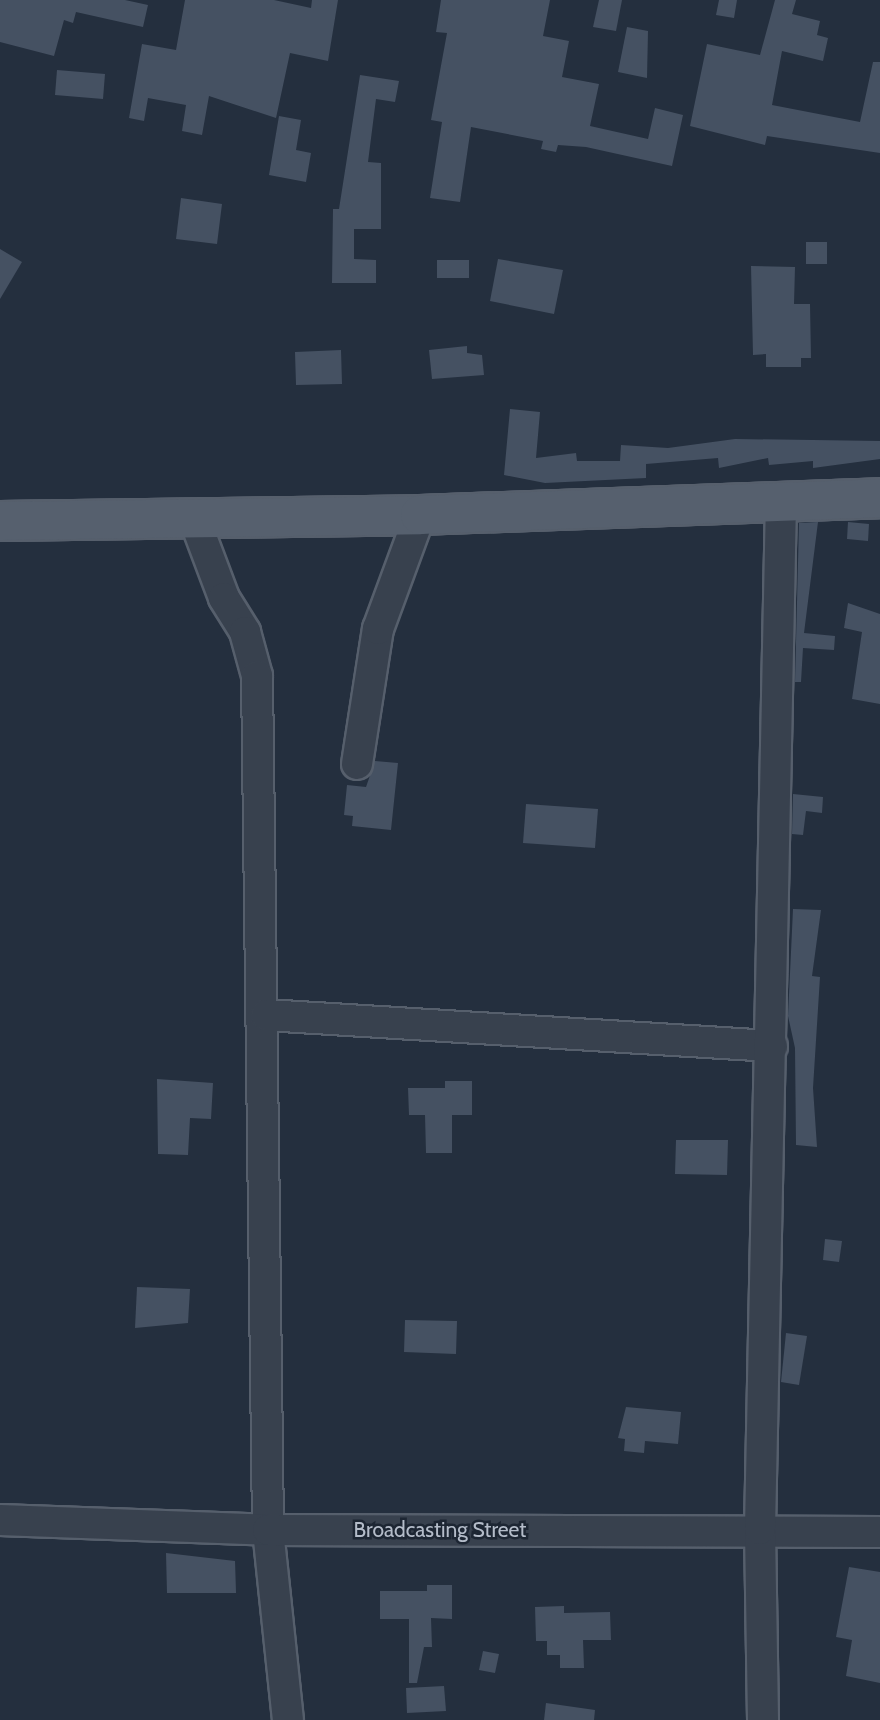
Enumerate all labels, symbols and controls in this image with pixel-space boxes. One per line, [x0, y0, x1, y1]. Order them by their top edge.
street label: Broadcasting Street [354, 1517, 526, 1543]

